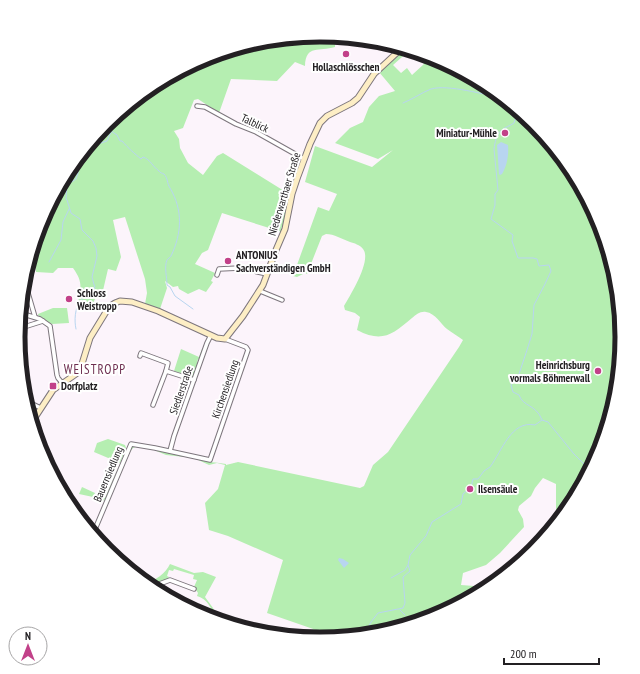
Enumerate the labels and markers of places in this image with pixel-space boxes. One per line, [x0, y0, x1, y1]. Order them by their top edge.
marker: Hollaschlösschen [341, 49, 351, 59]
place label: Hollaschlösschen [313, 60, 380, 74]
place label: Miniatur-Mühle [436, 126, 497, 140]
marker: Miniatur-Mühle [500, 128, 510, 138]
place label: ANTONIUS Sachverständigen GmbH [235, 248, 331, 275]
marker: ANTONIUS Sachverständigen GmbH [223, 256, 233, 266]
place label: Schloss Weistropp [76, 286, 117, 313]
marker: Schloss Weistropp [64, 294, 74, 304]
place label: Heinrichsburg vormals Böhmerwall [509, 358, 590, 385]
marker: Heinrichsburg vormals Böhmerwall [593, 366, 603, 376]
place label: Dorfplatz [61, 379, 97, 393]
marker: Dorfplatz [48, 381, 58, 391]
place label: Ilsensäule [478, 482, 518, 496]
marker: Ilsensäule [465, 484, 475, 494]

